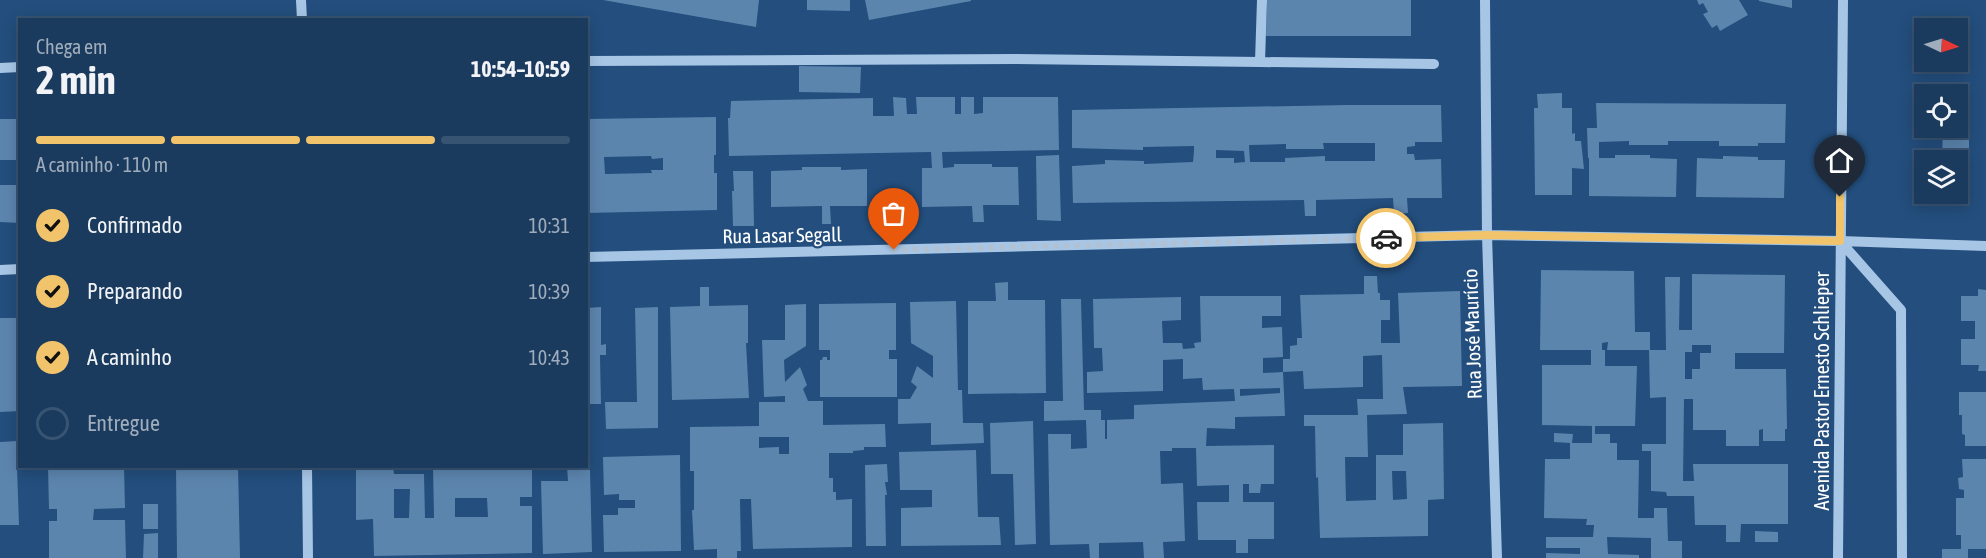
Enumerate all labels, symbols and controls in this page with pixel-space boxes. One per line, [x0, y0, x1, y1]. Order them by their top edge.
north arrow [1914, 18, 1968, 72]
map controls [1914, 18, 1968, 204]
text: Chega em [36, 35, 108, 58]
text: 10:54–10:59 [471, 56, 570, 82]
text: 2 min [36, 58, 116, 102]
button: locate [1914, 84, 1968, 138]
pin [1814, 135, 1865, 197]
icon: home [1823, 144, 1856, 177]
button: layers [1914, 150, 1968, 204]
text: A caminho · 110 m [36, 153, 168, 176]
pin [868, 188, 919, 250]
icon: bag [877, 197, 910, 230]
courier [1356, 208, 1416, 268]
icon: check [36, 209, 69, 242]
text: Confirmado [87, 212, 182, 238]
text: 10:31 [528, 214, 570, 237]
street label: Rua Lasar Segall [722, 222, 843, 248]
icon: car [1370, 222, 1403, 255]
street label: Rua José Maurício [1458, 268, 1486, 400]
street label: Avenida Pastor Ernesto Schlieper [1810, 270, 1833, 511]
icon: check [36, 275, 69, 308]
text: Preparando [87, 278, 183, 304]
text: 10:39 [528, 280, 570, 303]
icon: check [36, 341, 69, 374]
text: A caminho [87, 344, 172, 370]
text: 10:43 [528, 346, 570, 369]
text: Entregue [87, 410, 160, 436]

